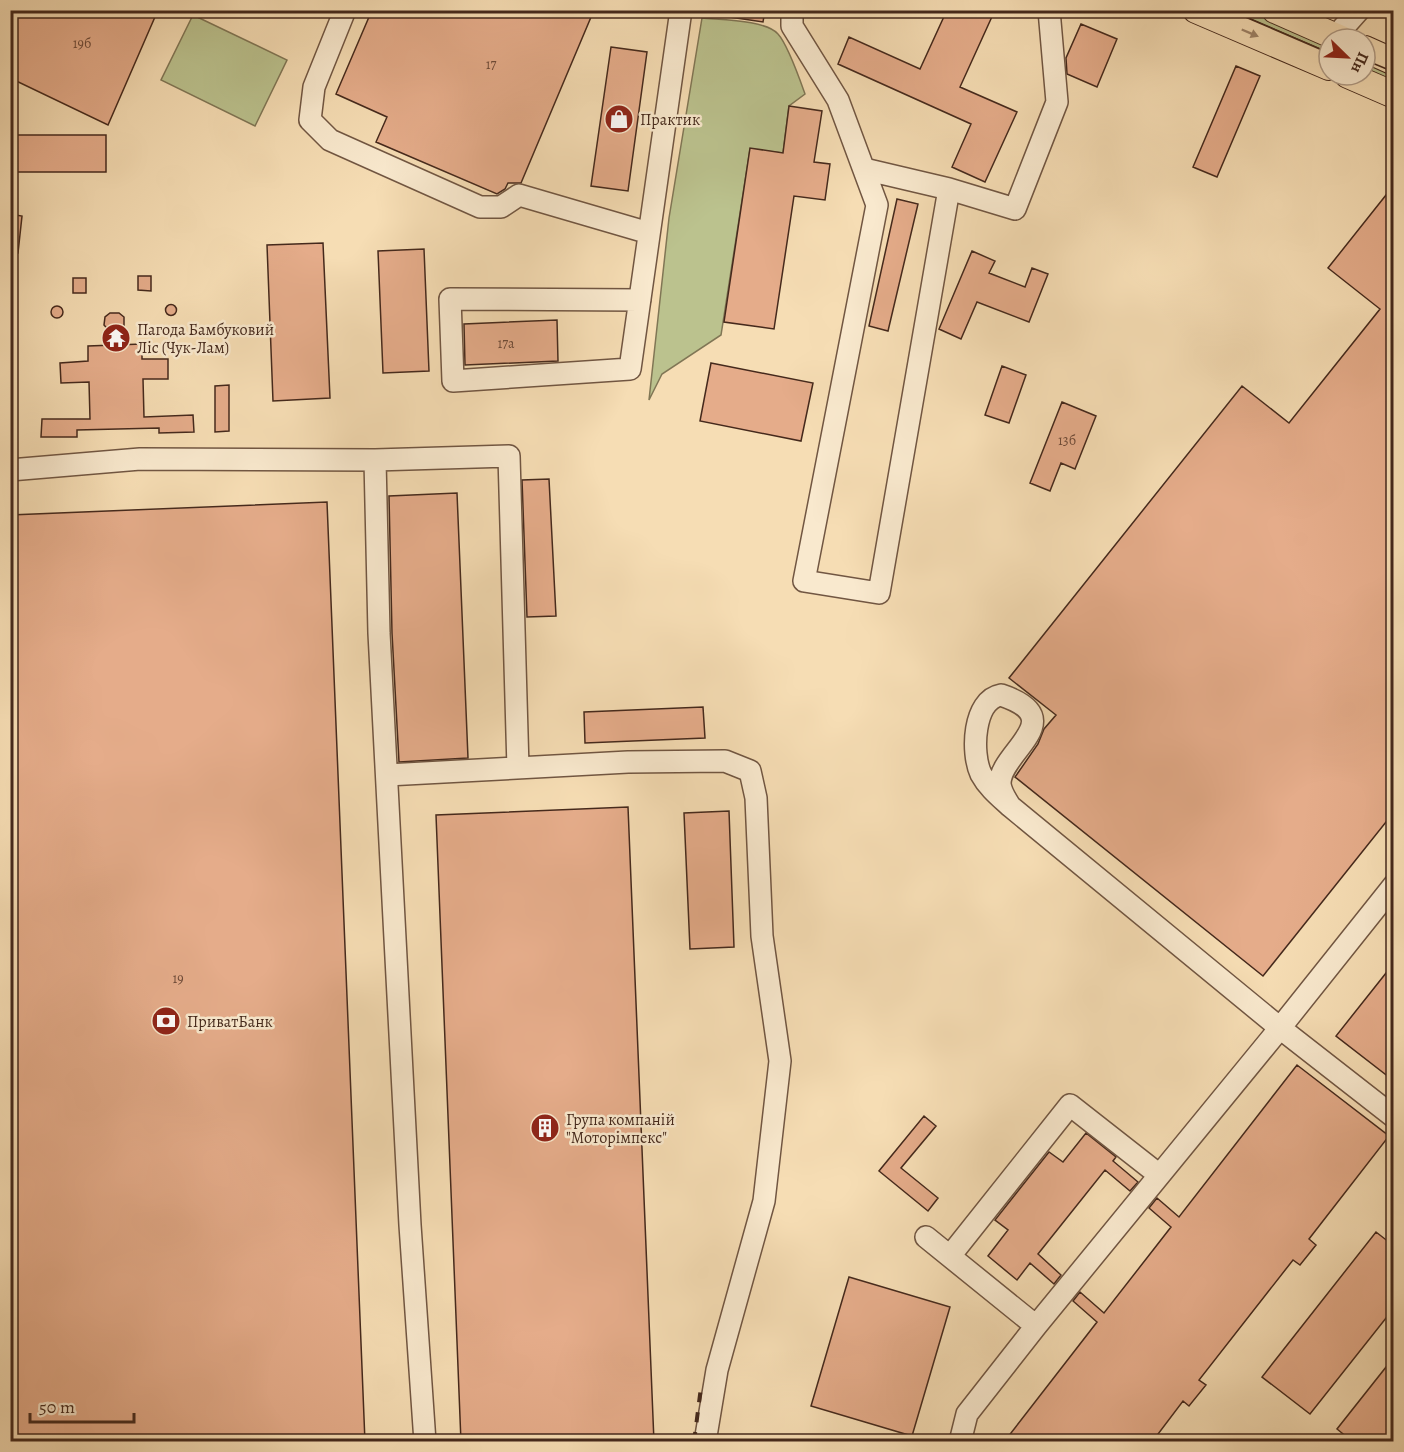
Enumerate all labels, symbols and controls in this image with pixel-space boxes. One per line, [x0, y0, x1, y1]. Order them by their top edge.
north arrow [1317, 27, 1377, 87]
one-way arrow [1241, 29, 1258, 38]
house number: 19б [73, 34, 91, 53]
text: Пн [1345, 49, 1374, 77]
house number: 17 [486, 55, 496, 74]
shop icon: Практик [603, 103, 635, 135]
place label: Практик [640, 109, 700, 131]
place label: Пагода Бамбуковий Ліс (Чук-Лам) [137, 319, 274, 359]
temple icon: Пагода Бамбуковий Ліс (Чук-Лам) [100, 322, 132, 354]
house number: 17а [497, 334, 515, 353]
house number: 13б [1058, 431, 1076, 450]
house number: 19 [172, 969, 184, 988]
bank icon: ПриватБанк [150, 1005, 182, 1037]
place label: ПриватБанк [187, 1011, 273, 1033]
place label: Група компаній "Моторімпекс" [566, 1109, 675, 1149]
building icon: Група компаній "Моторімпекс" [529, 1112, 561, 1144]
scale bar [30, 1386, 134, 1424]
text: 50 m [39, 1395, 75, 1419]

